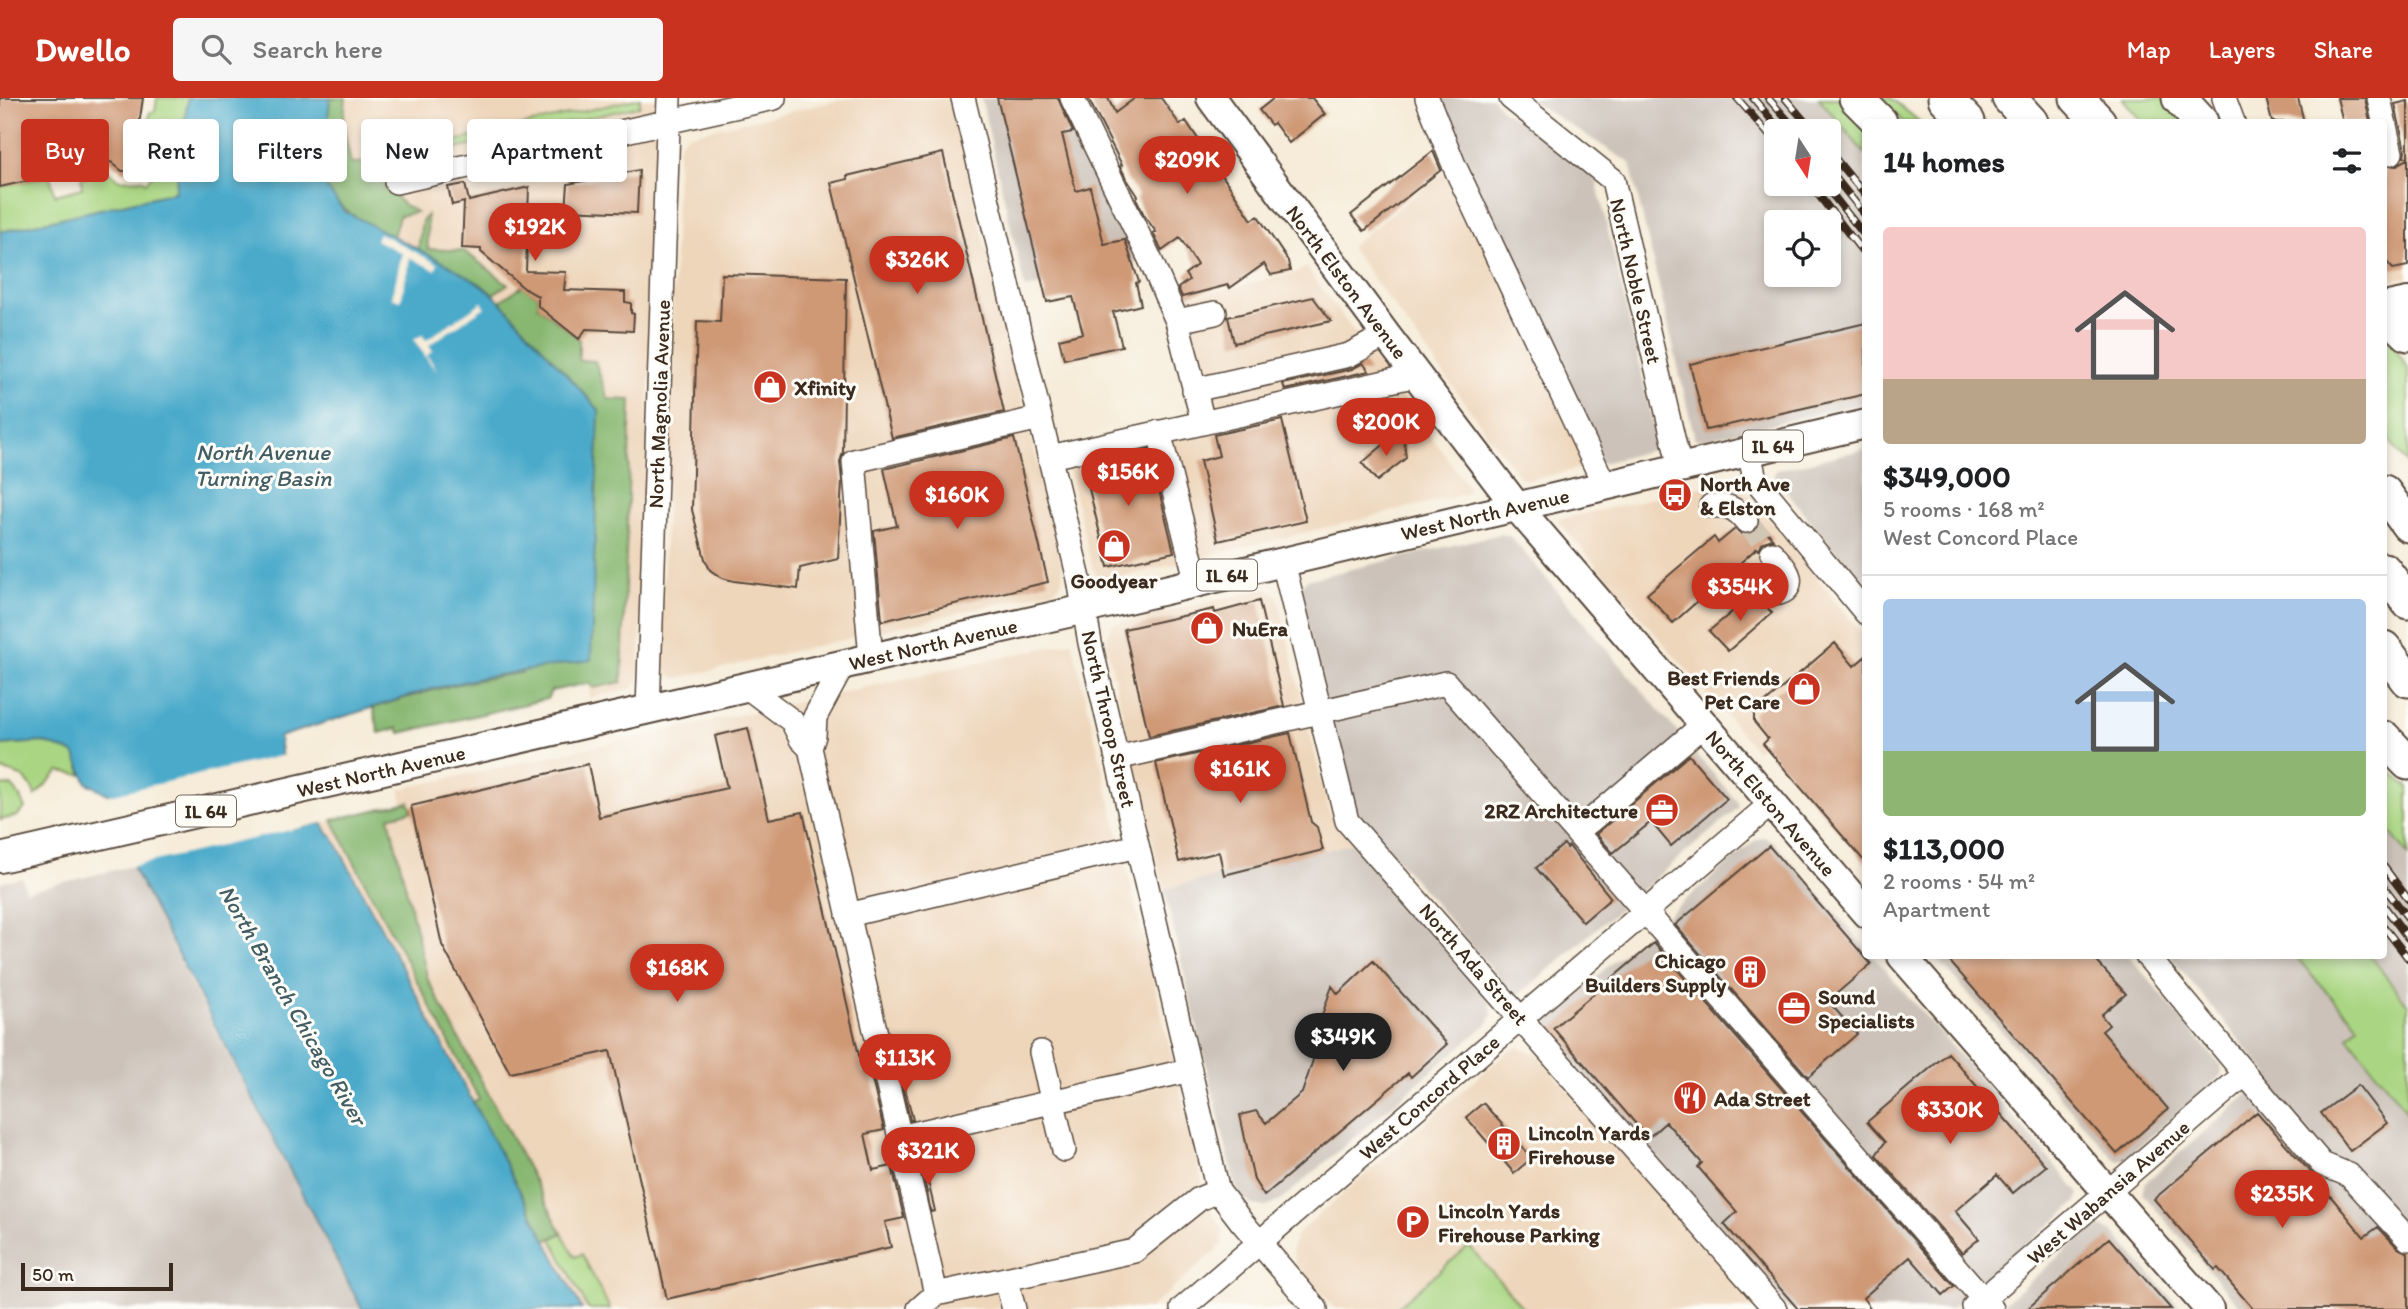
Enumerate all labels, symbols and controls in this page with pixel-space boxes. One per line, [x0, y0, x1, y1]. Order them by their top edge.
search box [173, 18, 663, 81]
text: Dwello [35, 30, 131, 69]
icon: search [197, 30, 235, 68]
text: Search here [253, 33, 383, 65]
text: Map [2127, 35, 2171, 64]
text: Layers [2209, 35, 2276, 64]
text: Share [2314, 35, 2373, 64]
chip: Buy [21, 119, 109, 182]
chip: Rent [123, 119, 219, 182]
chip: Filters [233, 119, 347, 182]
chip: New [361, 119, 453, 182]
chip: Apartment [467, 119, 627, 182]
north arrow [1764, 119, 1841, 196]
map controls [1764, 119, 1841, 287]
pin: $209K [1138, 136, 1236, 196]
icon: filters [2328, 142, 2366, 180]
text: 14 homes [1883, 143, 2005, 180]
text: $209K [1155, 145, 1219, 173]
street label: North Noble Street [1605, 196, 1667, 367]
street label: North Elston Avenue [1281, 200, 1413, 364]
pin: $192K [486, 204, 584, 263]
button: locate [1764, 210, 1841, 287]
text: $192K [504, 212, 566, 240]
pin: $326K [868, 236, 966, 296]
text: $326K [885, 245, 949, 273]
icon: home [2062, 272, 2188, 398]
street label: North Magnolia Avenue [643, 299, 675, 509]
shop icon: Xfinity [751, 368, 789, 406]
place label: Xfinity [794, 375, 857, 401]
pin: $200K [1337, 398, 1435, 458]
text: $200K [1353, 407, 1419, 435]
road number: IL 64 [1743, 430, 1803, 462]
water label: North Avenue Turning Basin [194, 438, 333, 492]
pin: $156K [1079, 448, 1177, 508]
text: $156K [1097, 457, 1159, 485]
text: $349,000 [1883, 458, 2011, 495]
place label: North Ave & Elston [1700, 471, 1790, 520]
pin: $160K [908, 472, 1006, 531]
bus stop icon: North Ave & Elston [1656, 476, 1694, 514]
text: $160K [925, 480, 989, 508]
street label: West North Avenue [1398, 482, 1572, 546]
text: 5 rooms · 168 m² [1883, 495, 2045, 523]
text: West Concord Place [1883, 523, 2078, 551]
shop icon: Goodyear [1095, 527, 1133, 565]
road number: IL 64 [1197, 560, 1257, 590]
pin: $354K [1691, 564, 1789, 623]
place label: Goodyear [1071, 568, 1158, 594]
text: $354K [1708, 572, 1772, 600]
shop icon: NuEra [1188, 609, 1226, 647]
street label: West North Avenue [846, 612, 1020, 676]
place label: NuEra [1232, 616, 1289, 641]
street label: North Throop Street [1076, 628, 1142, 810]
icon: home [2062, 644, 2188, 770]
place label: Best Friends Pet Care [1667, 665, 1780, 714]
shop icon: Best Friends Pet Care [1785, 670, 1823, 708]
street label: North Elston Avenue [1701, 725, 1841, 881]
street label: West North Avenue [294, 739, 468, 803]
pin: $161K [1191, 746, 1289, 805]
text: $161K [1210, 754, 1270, 782]
office icon: 2RZ Architecture [1643, 791, 1681, 829]
road number: IL 64 [176, 796, 236, 826]
place label: 2RZ Architecture [1484, 798, 1638, 823]
text: $113,000 [1883, 830, 2005, 867]
text: 2 rooms · 54 m² [1883, 867, 2035, 895]
water label: North Branch Chicago River [213, 880, 375, 1132]
text: Apartment [1883, 895, 1990, 923]
street label: North Ada Street [1414, 898, 1534, 1030]
pin: $168K [628, 944, 726, 1004]
place label: Chicago Builders Supply [1585, 948, 1726, 998]
text: $168K [646, 953, 708, 981]
building icon: Chicago Builders Supply [1731, 953, 1769, 991]
place label: Sound Specialists [1818, 984, 1915, 1034]
office icon: Sound Specialists [1775, 989, 1813, 1027]
pin: $349K [1294, 1014, 1392, 1073]
text: $349K [1311, 1022, 1375, 1050]
street label: West Concord Place [1354, 1029, 1504, 1165]
pin: $113K [856, 1034, 954, 1094]
text: $113K [875, 1043, 935, 1071]
restaurant icon: Ada Street [1671, 1079, 1709, 1117]
place label: Ada Street [1713, 1086, 1811, 1111]
pin: $330K [1901, 1086, 1999, 1146]
text: $330K [1917, 1095, 1983, 1123]
street label: West Wabansia Avenue [2021, 1114, 2195, 1270]
place label: Lincoln Yards Firehouse [1528, 1120, 1650, 1169]
building icon: Lincoln Yards Firehouse [1485, 1125, 1523, 1163]
pin: $321K [879, 1128, 977, 1187]
text: $321K [897, 1136, 959, 1164]
pin: $235K [2233, 1170, 2331, 1230]
text: $235K [2250, 1179, 2314, 1207]
place label: Lincoln Yards Firehouse Parking [1438, 1198, 1601, 1248]
parking icon: Lincoln Yards Firehouse Parking [1394, 1203, 1432, 1241]
scale bar [21, 1260, 173, 1292]
text: 50 m [32, 1263, 74, 1286]

